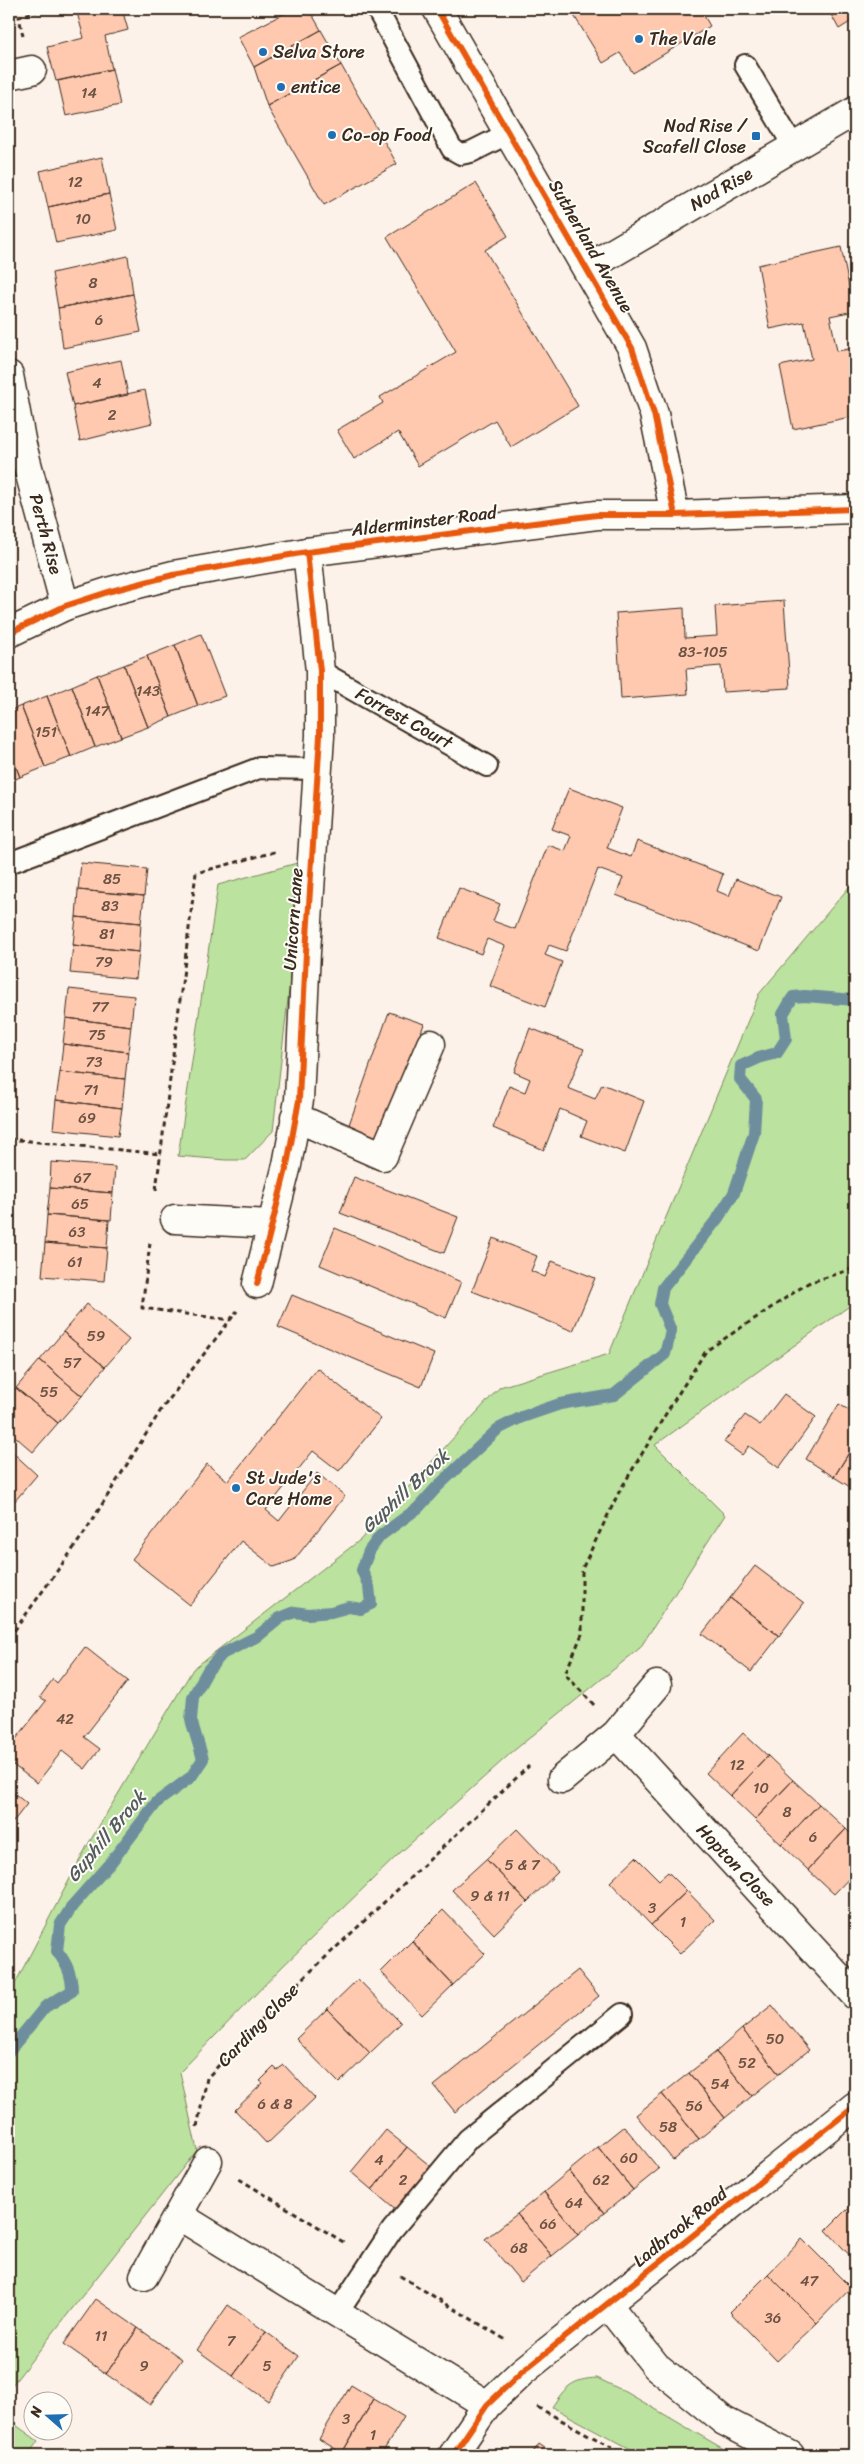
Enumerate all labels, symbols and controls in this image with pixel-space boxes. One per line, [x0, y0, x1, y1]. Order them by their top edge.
place label: The Vale [649, 23, 716, 55]
marker: The Vale [633, 33, 645, 45]
place label: Selva Store [273, 36, 365, 68]
marker: Selva Store [257, 46, 269, 58]
place label: entice [291, 71, 341, 103]
house number: 14 [81, 80, 97, 106]
marker: entice [275, 81, 287, 93]
place label: Nod Rise / Scafell Close [643, 110, 748, 163]
place label: Co-op Food [342, 119, 433, 151]
marker: Co-op Food [326, 129, 338, 141]
marker: Nod Rise / Scafell Close [750, 130, 762, 142]
street label: Nod Rise [683, 158, 759, 220]
house number: 12 [67, 169, 83, 195]
street label: Sutherland Avenue [540, 173, 643, 319]
house number: 10 [75, 206, 91, 232]
house number: 8 [88, 270, 98, 296]
house number: 6 [95, 307, 103, 333]
house number: 4 [92, 370, 102, 396]
house number: 2 [108, 402, 117, 428]
street label: Perth Rise [20, 490, 72, 578]
street label: Alderminster Road [349, 496, 500, 546]
house number: 83-105 [678, 639, 728, 665]
house number: 143 [136, 678, 160, 704]
street label: Forrest Court [349, 678, 459, 758]
house number: 147 [85, 698, 111, 724]
house number: 151 [35, 719, 57, 745]
house number: 85 [103, 866, 121, 892]
street label: Unicorn Lane [273, 867, 313, 971]
house number: 83 [101, 893, 119, 919]
house number: 81 [99, 921, 115, 947]
house number: 79 [95, 949, 113, 975]
house number: 77 [91, 994, 110, 1020]
house number: 75 [88, 1022, 106, 1048]
house number: 73 [86, 1049, 102, 1075]
house number: 71 [83, 1077, 99, 1103]
house number: 69 [78, 1105, 96, 1131]
house number: 67 [73, 1165, 92, 1191]
house number: 65 [71, 1191, 89, 1217]
house number: 63 [69, 1219, 85, 1245]
house number: 61 [68, 1249, 82, 1275]
house number: 59 [87, 1323, 105, 1349]
house number: 57 [63, 1350, 82, 1376]
house number: 55 [40, 1379, 58, 1405]
water label: Guphill Brook [353, 1440, 458, 1541]
place label: St Jude's Care Home [246, 1462, 332, 1515]
marker: St Jude's Care Home [230, 1482, 242, 1494]
house number: 42 [56, 1706, 74, 1732]
house number: 12 [729, 1752, 745, 1778]
house number: 10 [753, 1775, 769, 1801]
water label: Guphill Brook [57, 1782, 155, 1889]
house number: 8 [782, 1799, 792, 1825]
street label: Hopton Close [688, 1815, 784, 1915]
house number: 6 [809, 1824, 817, 1850]
house number: 5 & 7 [504, 1852, 541, 1878]
house number: 9 & 11 [470, 1883, 510, 1909]
house number: 3 [648, 1895, 656, 1921]
house number: 1 [680, 1909, 686, 1935]
street label: Carding Close [209, 1975, 307, 2075]
house number: 50 [766, 2026, 784, 2052]
house number: 52 [738, 2050, 756, 2076]
house number: 54 [711, 2071, 729, 2097]
house number: 6 & 8 [258, 2091, 292, 2117]
house number: 56 [685, 2093, 703, 2119]
house number: 58 [659, 2114, 677, 2140]
house number: 60 [620, 2145, 638, 2171]
house number: 4 [374, 2147, 384, 2173]
house number: 2 [399, 2167, 408, 2193]
house number: 62 [592, 2167, 610, 2193]
street label: Ladbrook Road [625, 2178, 736, 2276]
house number: 64 [565, 2190, 583, 2216]
house number: 66 [539, 2211, 557, 2237]
house number: 68 [510, 2235, 528, 2261]
house number: 47 [800, 2268, 819, 2294]
house number: 36 [765, 2305, 781, 2331]
house number: 11 [95, 2323, 107, 2349]
house number: 7 [227, 2328, 237, 2354]
house number: 9 [139, 2353, 149, 2379]
house number: 5 [262, 2353, 272, 2379]
north arrow [22, 2392, 72, 2442]
text: N [23, 2403, 50, 2421]
house number: 3 [342, 2406, 350, 2432]
house number: 1 [370, 2422, 376, 2448]

